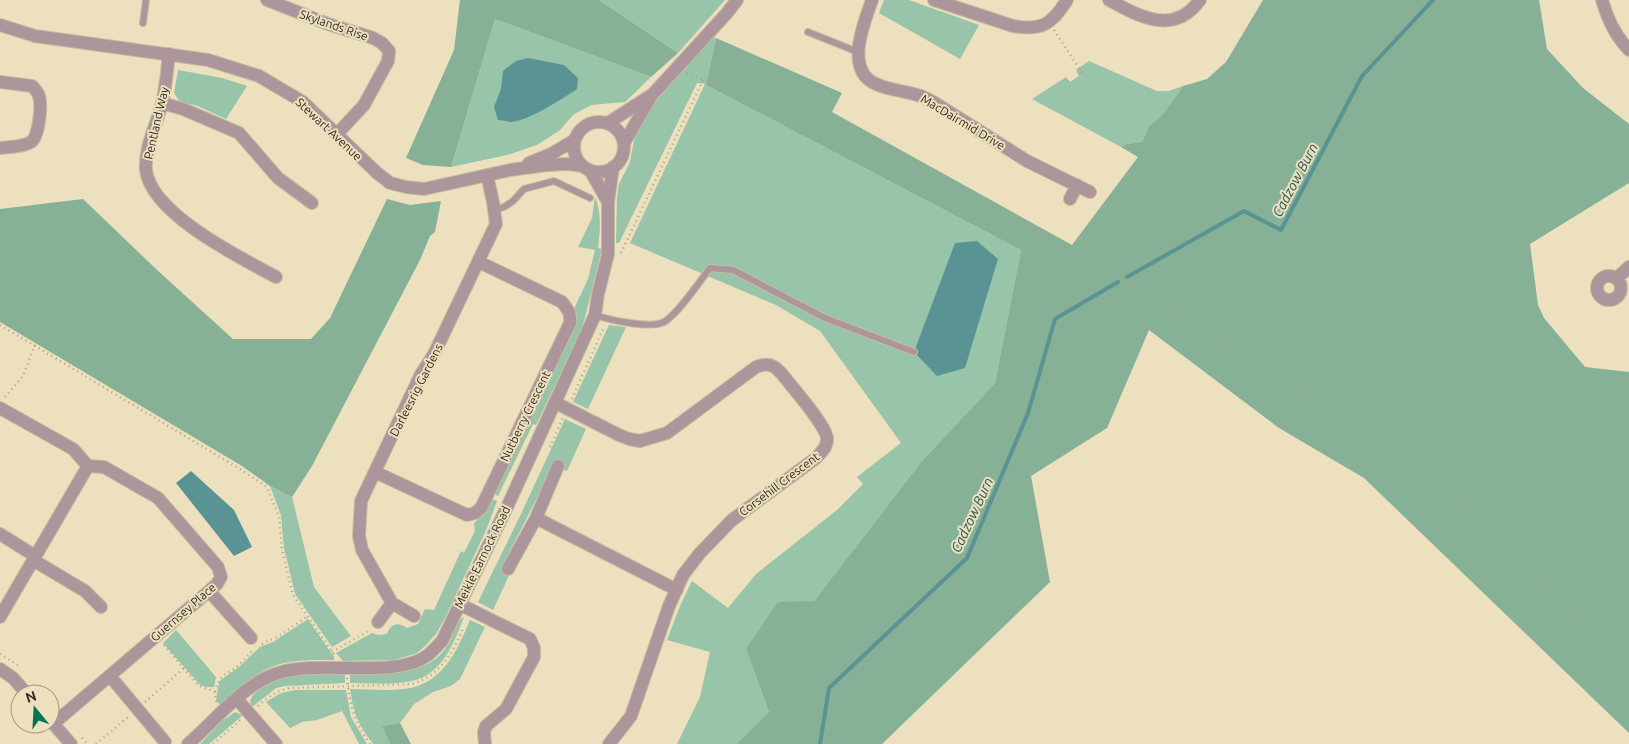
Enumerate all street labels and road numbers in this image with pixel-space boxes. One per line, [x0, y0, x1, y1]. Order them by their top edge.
street label: Skylands Rise [298, 7, 370, 43]
street label: Pentland Way [141, 85, 171, 160]
street label: MacDairmid Drive [919, 92, 1007, 152]
street label: Stewart Avenue [293, 95, 365, 163]
street label: Darleesrig Gardens [387, 341, 445, 439]
street label: Nutberry Crescent [497, 368, 553, 463]
street label: Corsehill Crescent [736, 449, 822, 518]
street label: Meikle Earnock Road [452, 504, 512, 610]
street label: Guernsey Place [148, 580, 218, 644]

